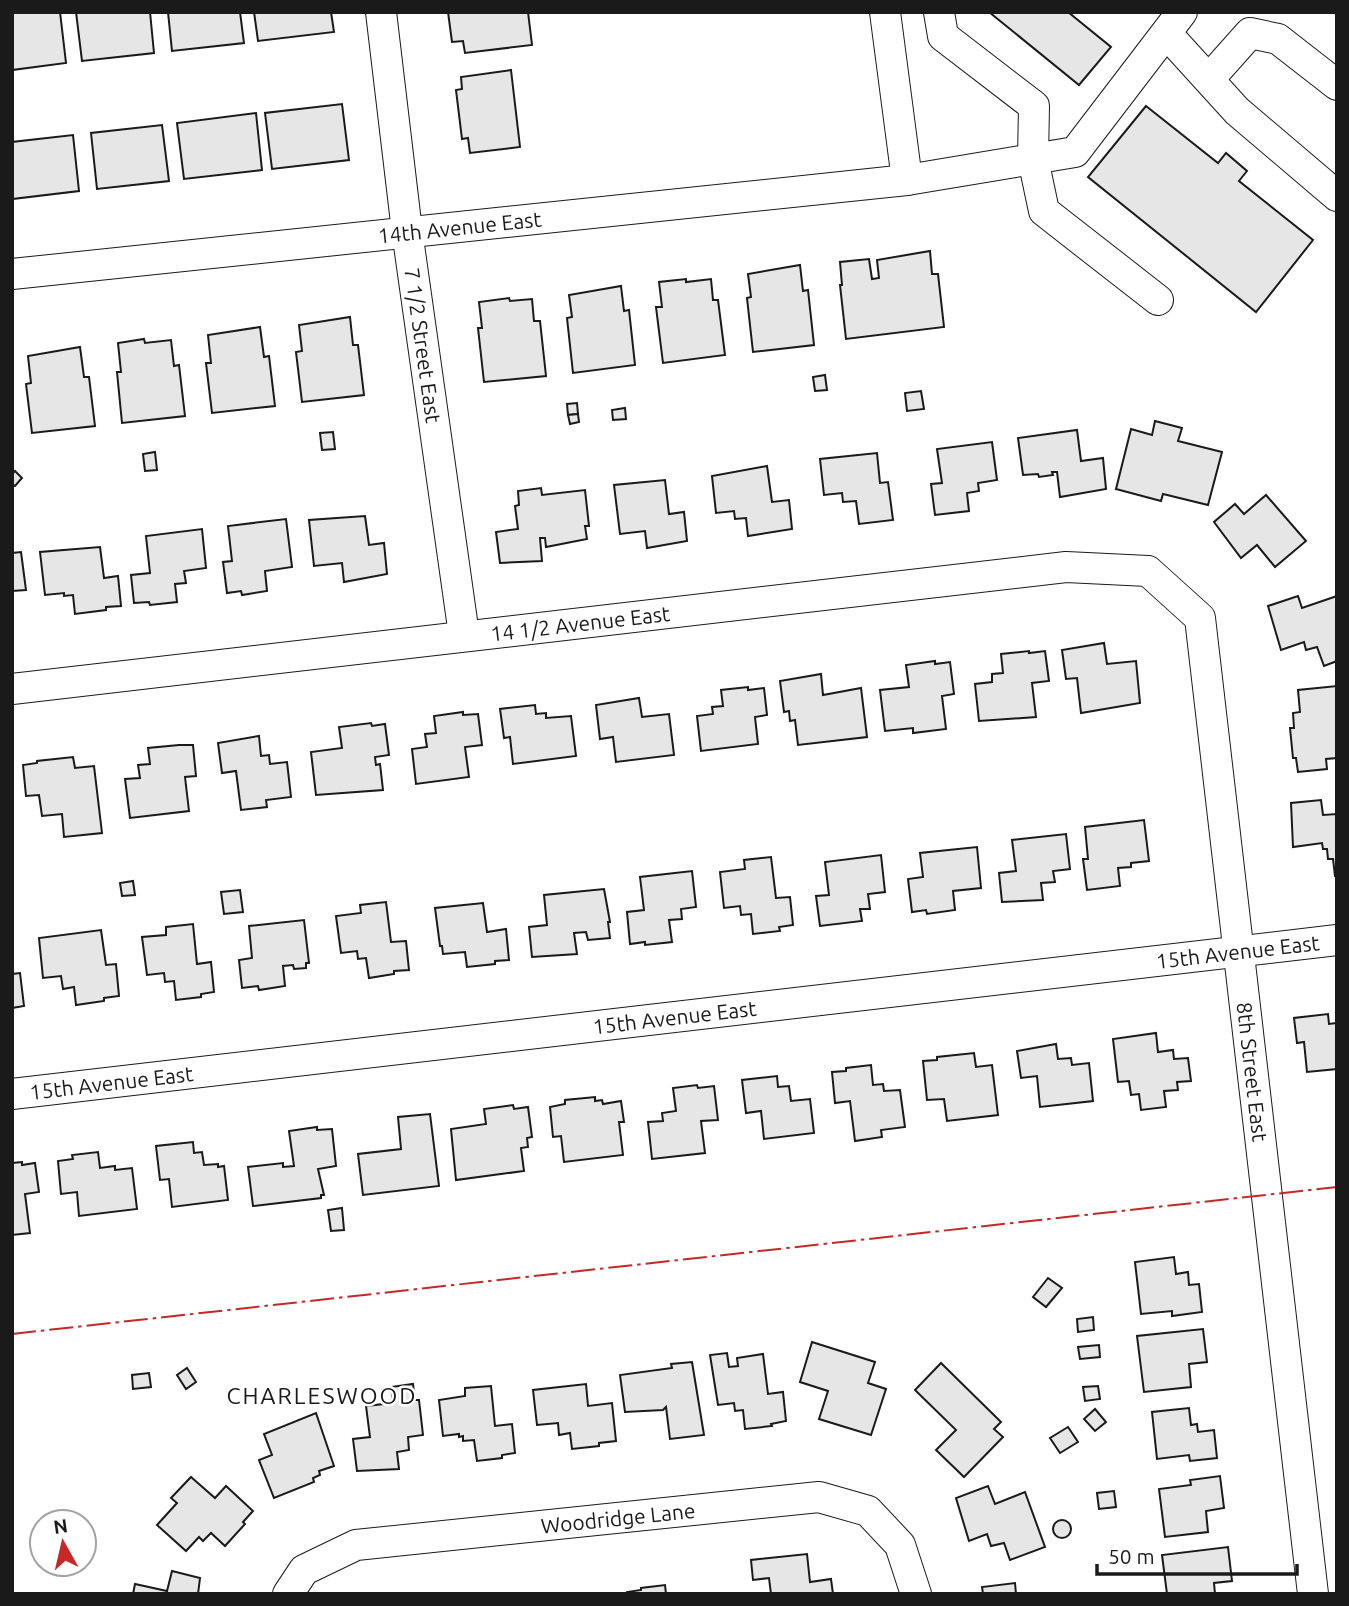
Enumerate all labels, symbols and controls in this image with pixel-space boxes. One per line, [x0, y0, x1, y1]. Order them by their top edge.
street label: 14th Avenue East [377, 206, 543, 248]
street label: 7 1/2 Street East [400, 266, 446, 424]
street label: 14 1/2 Avenue East [489, 601, 671, 646]
street label: 15th Avenue East [1155, 930, 1321, 973]
street label: 15th Avenue East [592, 996, 758, 1038]
street label: 8th Street East [1233, 1001, 1273, 1143]
street label: 15th Avenue East [28, 1061, 194, 1104]
district label: CHARLESWOOD [226, 1383, 418, 1408]
street label: Woodridge Lane [540, 1498, 696, 1538]
north arrow [28, 1508, 98, 1578]
text: N [52, 1514, 69, 1538]
scale bar [1097, 1532, 1296, 1576]
text: 50 m [1108, 1544, 1155, 1568]

